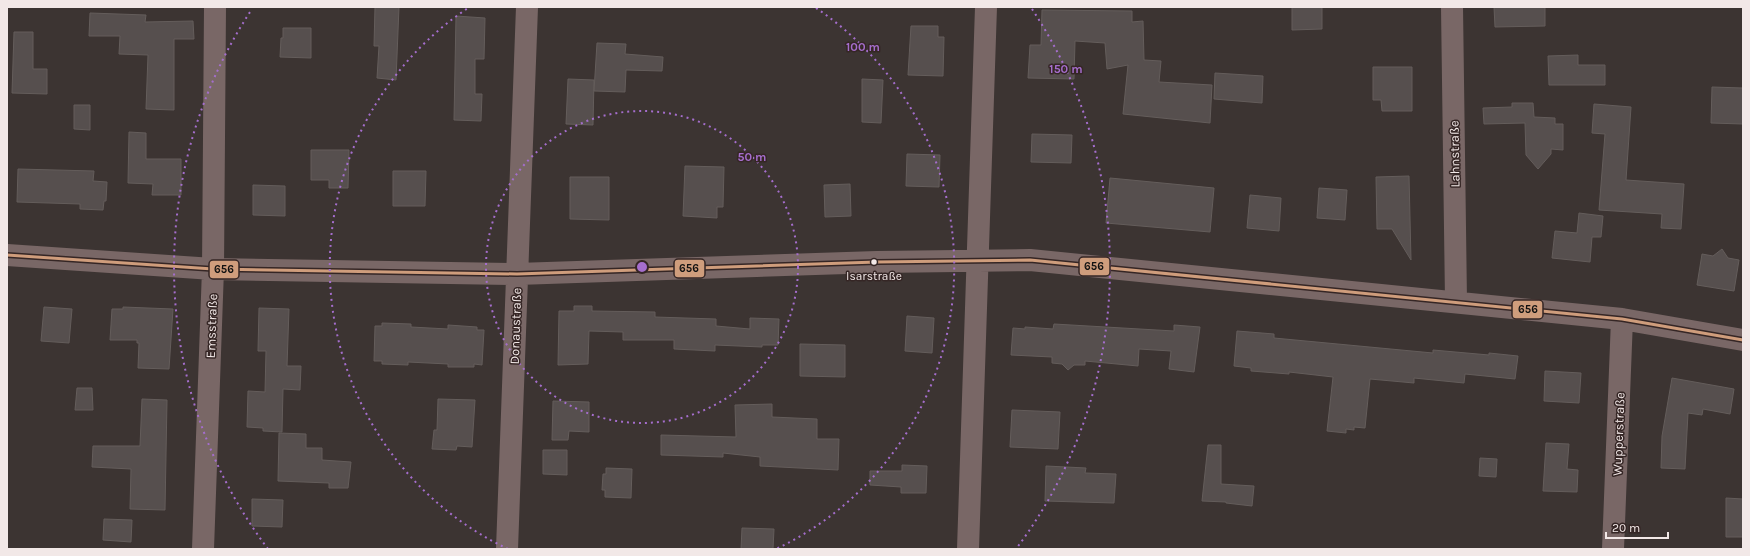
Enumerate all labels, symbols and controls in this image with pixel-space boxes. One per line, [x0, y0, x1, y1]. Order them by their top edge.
text: 100 m [846, 40, 880, 54]
text: 150 m [1049, 62, 1083, 76]
street label: Lahnstraße [1446, 120, 1463, 188]
text: 50 m [738, 150, 767, 164]
marker: Isarstraße [869, 257, 879, 267]
line badge: 656 [1079, 257, 1110, 276]
line badge: 656 [674, 259, 705, 278]
line badge: 656 [209, 260, 239, 279]
centre of rings [635, 260, 649, 274]
text: 656 [1084, 260, 1104, 273]
text: 656 [679, 262, 699, 275]
text: 656 [214, 263, 234, 276]
place label: Isarstraße [846, 269, 902, 283]
street label: Donaustraße [507, 287, 524, 365]
street label: Emsstraße [203, 293, 220, 359]
line badge: 656 [1512, 300, 1543, 319]
text: 656 [1518, 303, 1538, 316]
street label: Wupperstraße [1610, 391, 1627, 476]
scale bar [1606, 514, 1668, 540]
text: 20 m [1612, 521, 1640, 535]

